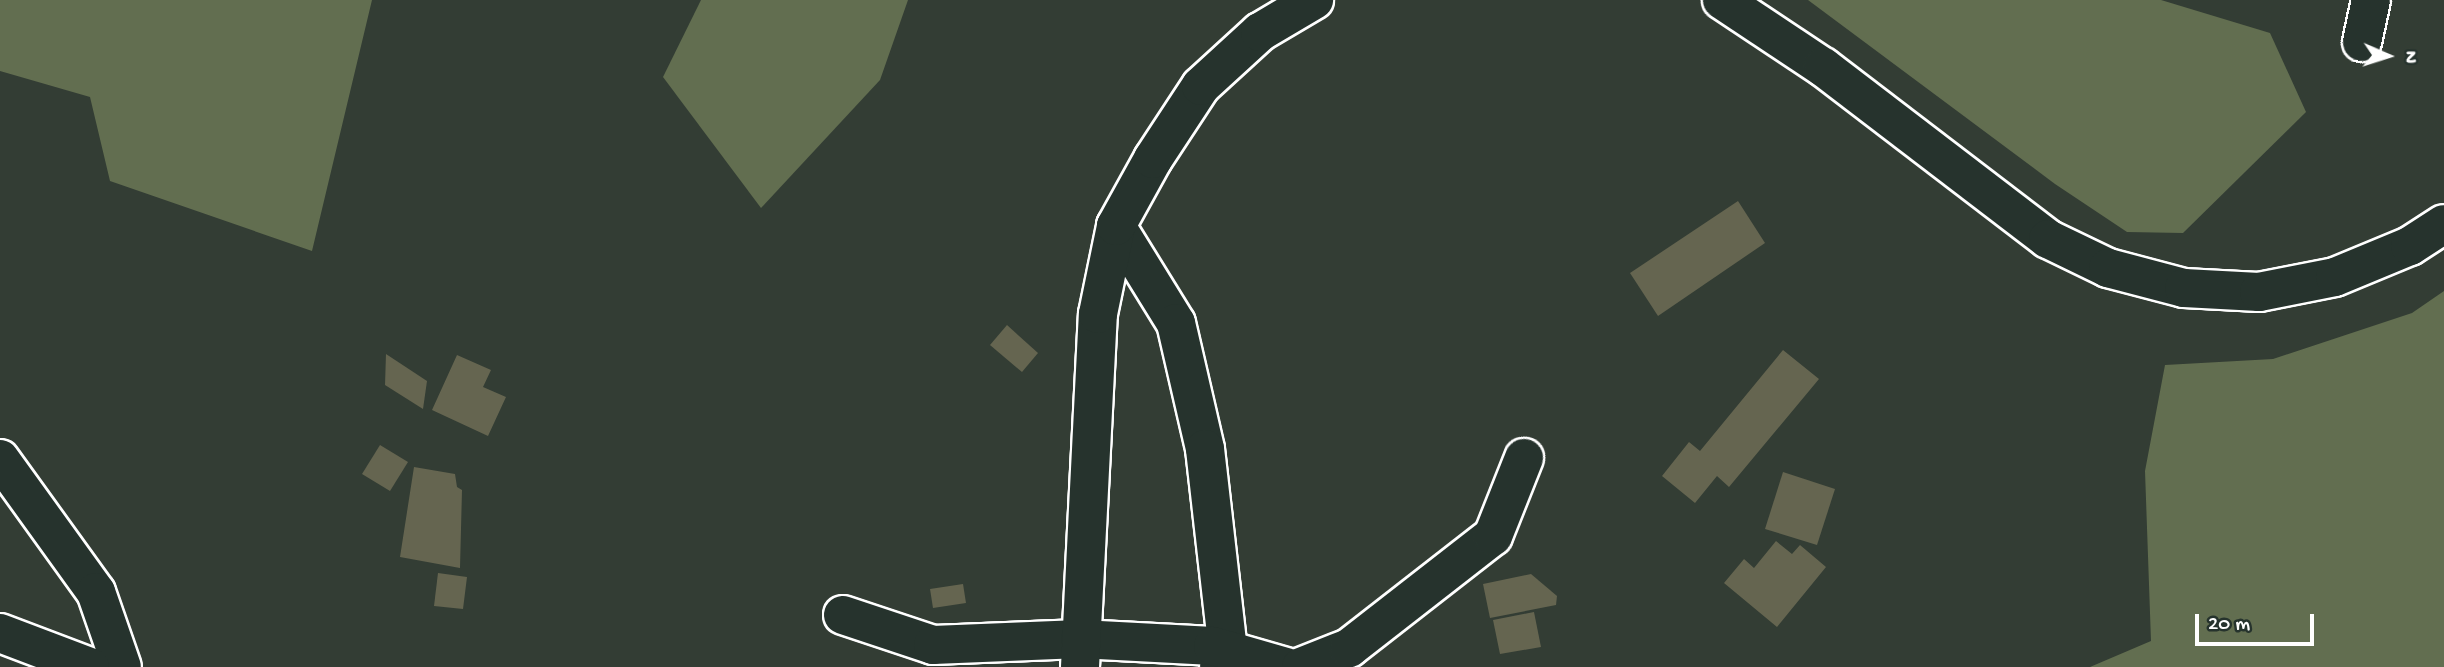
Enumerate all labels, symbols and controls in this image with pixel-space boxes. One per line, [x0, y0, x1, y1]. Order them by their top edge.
north arrow [2353, 21, 2423, 91]
text: N [2398, 50, 2421, 64]
scale bar [2199, 600, 2318, 644]
text: 20 m [2208, 613, 2250, 638]

